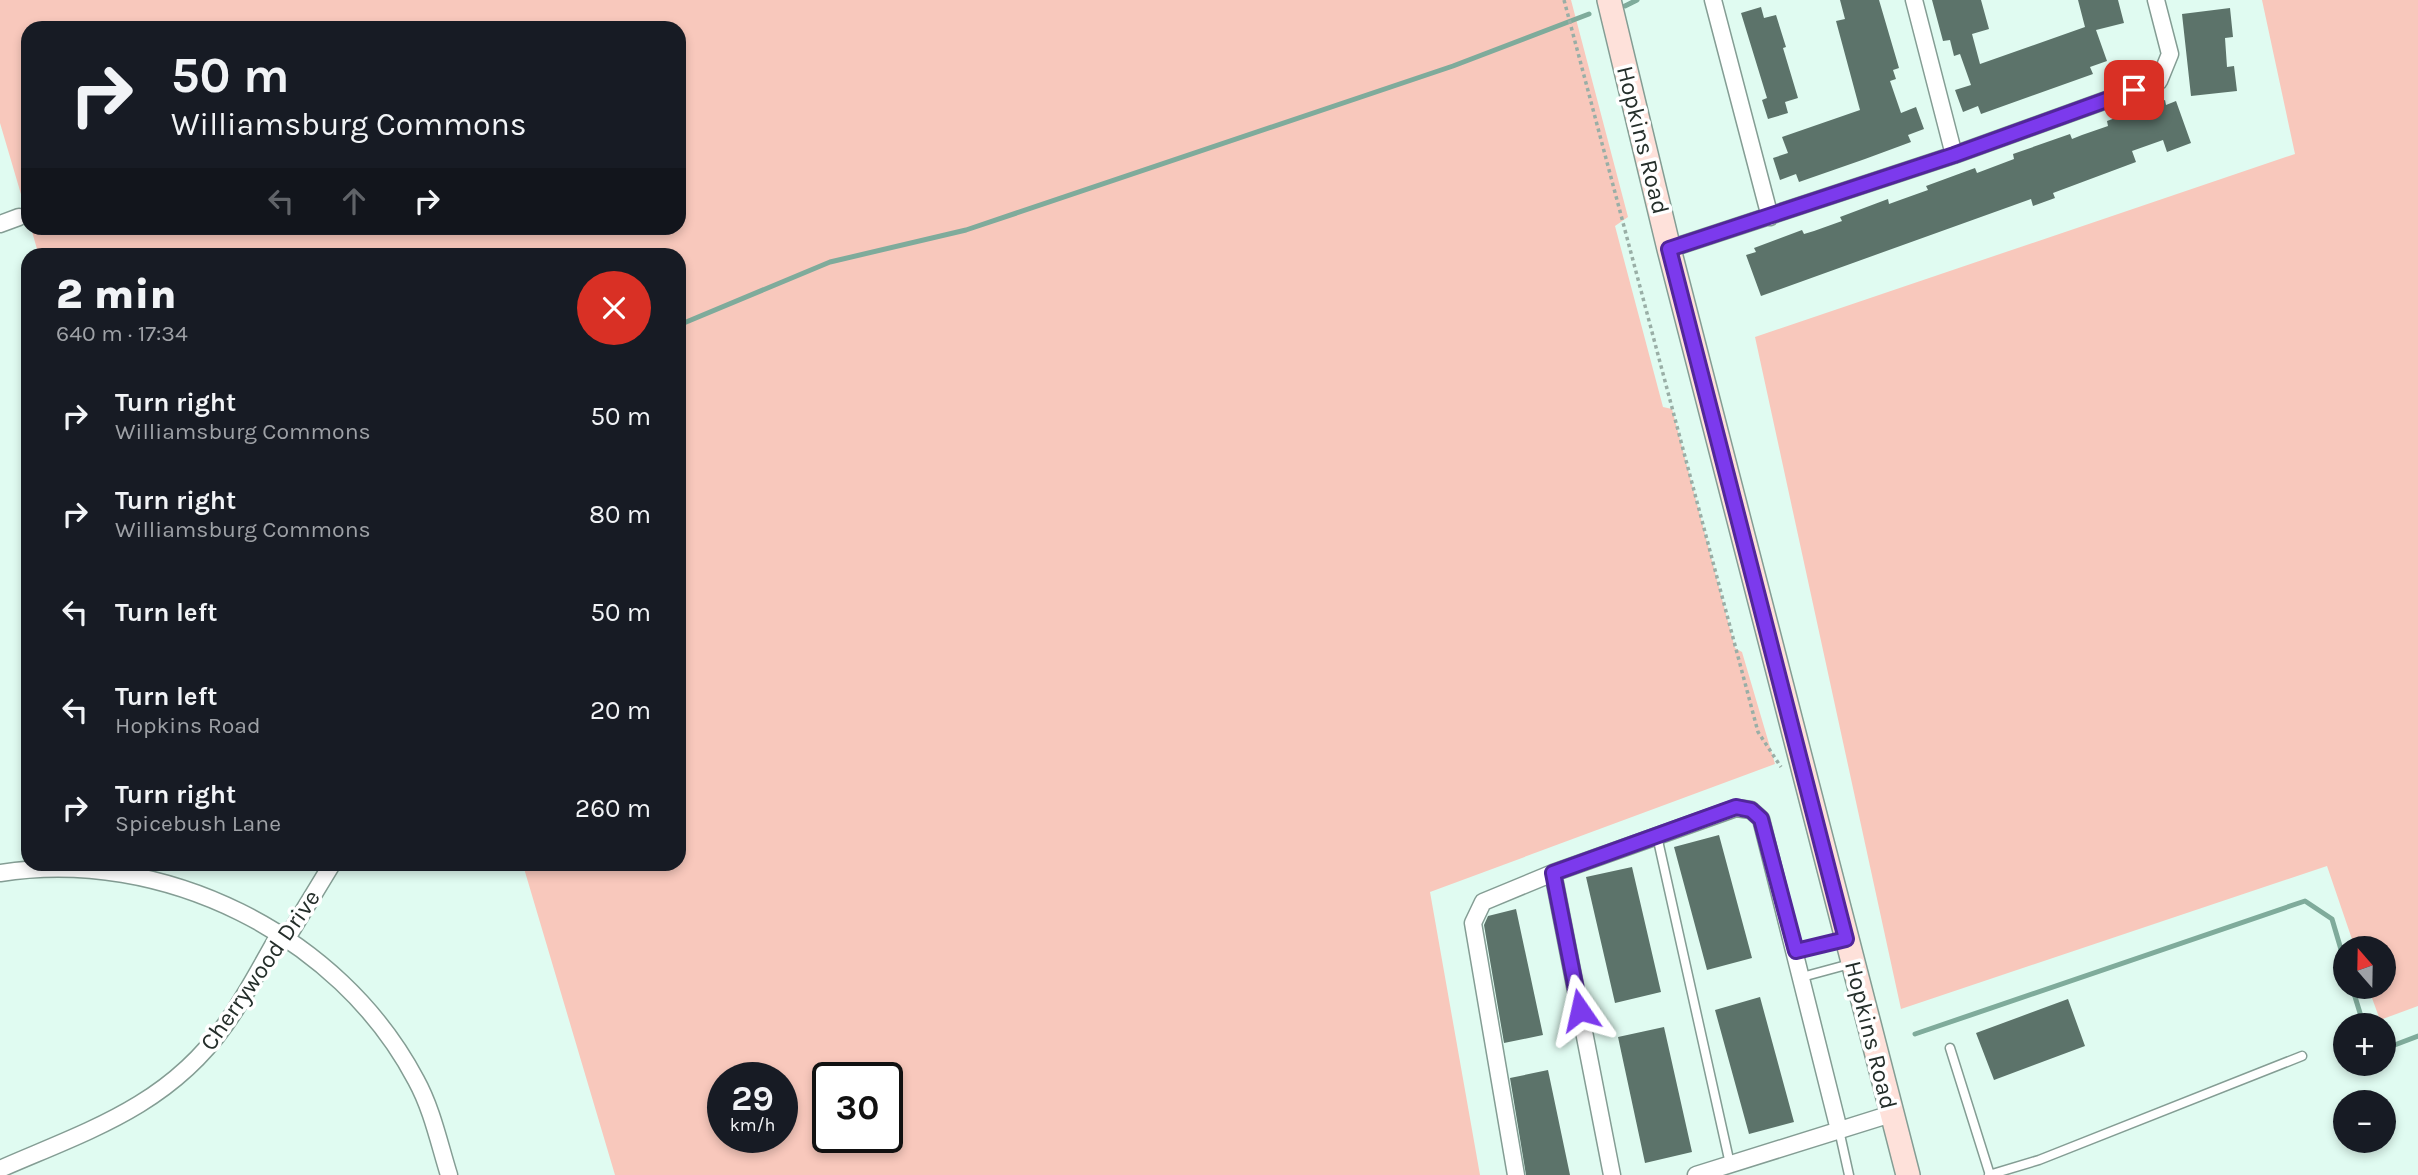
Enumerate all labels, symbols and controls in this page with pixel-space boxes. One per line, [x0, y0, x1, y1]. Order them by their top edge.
text: 50 m [171, 47, 289, 104]
icon: right [56, 49, 147, 140]
pin [2104, 60, 2164, 120]
street label: Hopkins Road [1611, 63, 1675, 217]
icon: arrive [2115, 71, 2153, 109]
text: Williamsburg Commons [171, 106, 527, 143]
icon: left [262, 182, 300, 220]
icon: ahead [335, 182, 373, 220]
icon: right [408, 182, 446, 220]
text: 2 min [56, 269, 176, 319]
button: close [577, 271, 651, 345]
text: 640 m · 17:34 [56, 320, 188, 347]
text: Turn right [115, 387, 236, 418]
icon: right [56, 397, 94, 435]
text: 50 m [590, 401, 651, 432]
text: Williamsburg Commons [115, 418, 371, 445]
text: Turn right [115, 485, 236, 516]
icon: right [56, 495, 94, 533]
text: 80 m [589, 499, 651, 530]
text: Williamsburg Commons [115, 516, 371, 543]
icon: left [56, 593, 94, 631]
text: Turn left [115, 597, 217, 628]
text: 50 m [590, 597, 651, 628]
text: Turn left [115, 681, 217, 712]
icon: left [56, 691, 94, 729]
text: 20 m [590, 695, 651, 726]
text: Hopkins Road [115, 712, 261, 739]
text: Turn right [115, 779, 236, 810]
icon: right [56, 789, 94, 827]
text: 260 m [575, 793, 651, 824]
text: Spicebush Lane [115, 810, 281, 837]
street label: Cherrywood Drive [194, 884, 326, 1056]
north arrow [2333, 936, 2396, 999]
map controls [2333, 936, 2396, 1153]
street label: Hopkins Road [1839, 958, 1903, 1112]
position arrow [1543, 973, 1617, 1047]
button: + [2333, 1013, 2396, 1076]
speed limit sign: 30 [812, 1062, 903, 1153]
text: 29 [731, 1078, 774, 1119]
button: − [2333, 1090, 2396, 1153]
text: km/h [730, 1114, 775, 1136]

